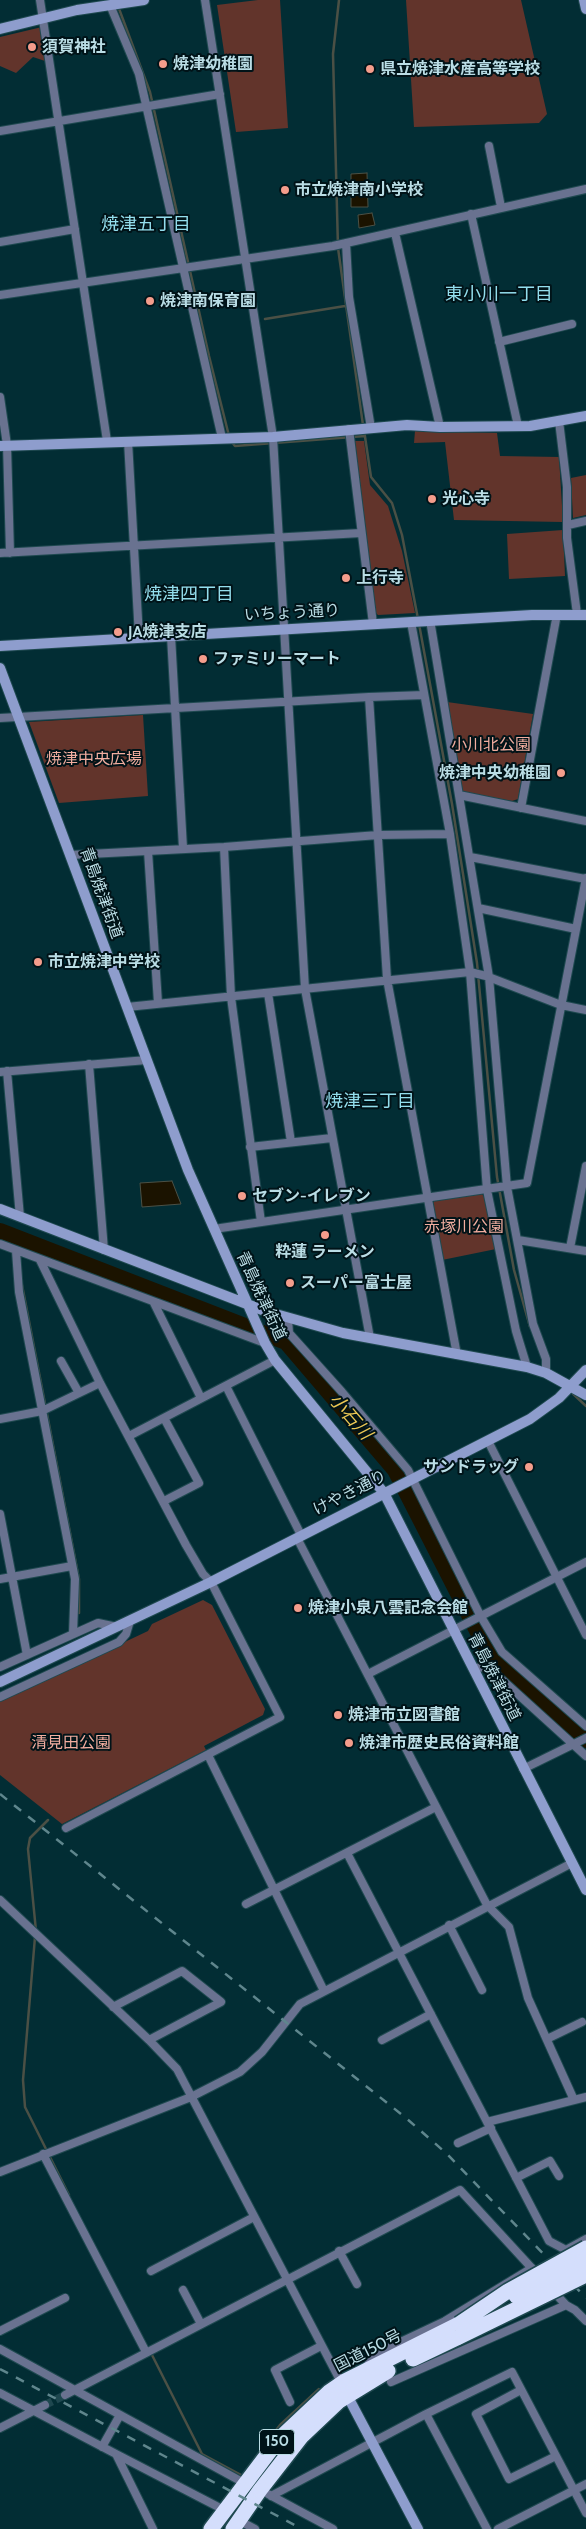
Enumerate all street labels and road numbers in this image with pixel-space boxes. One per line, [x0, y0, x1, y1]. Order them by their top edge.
street label: いちょう通り [244, 601, 340, 625]
street label: 青島焼津街道 [76, 845, 126, 941]
street label: 青島焼津街道 [232, 1248, 290, 1344]
street label: けやき通り [310, 1466, 390, 1520]
street label: 青島焼津街道 [464, 1630, 524, 1724]
street label: 国道150号 [331, 2326, 405, 2376]
road number: 150 [260, 2430, 294, 2454]

